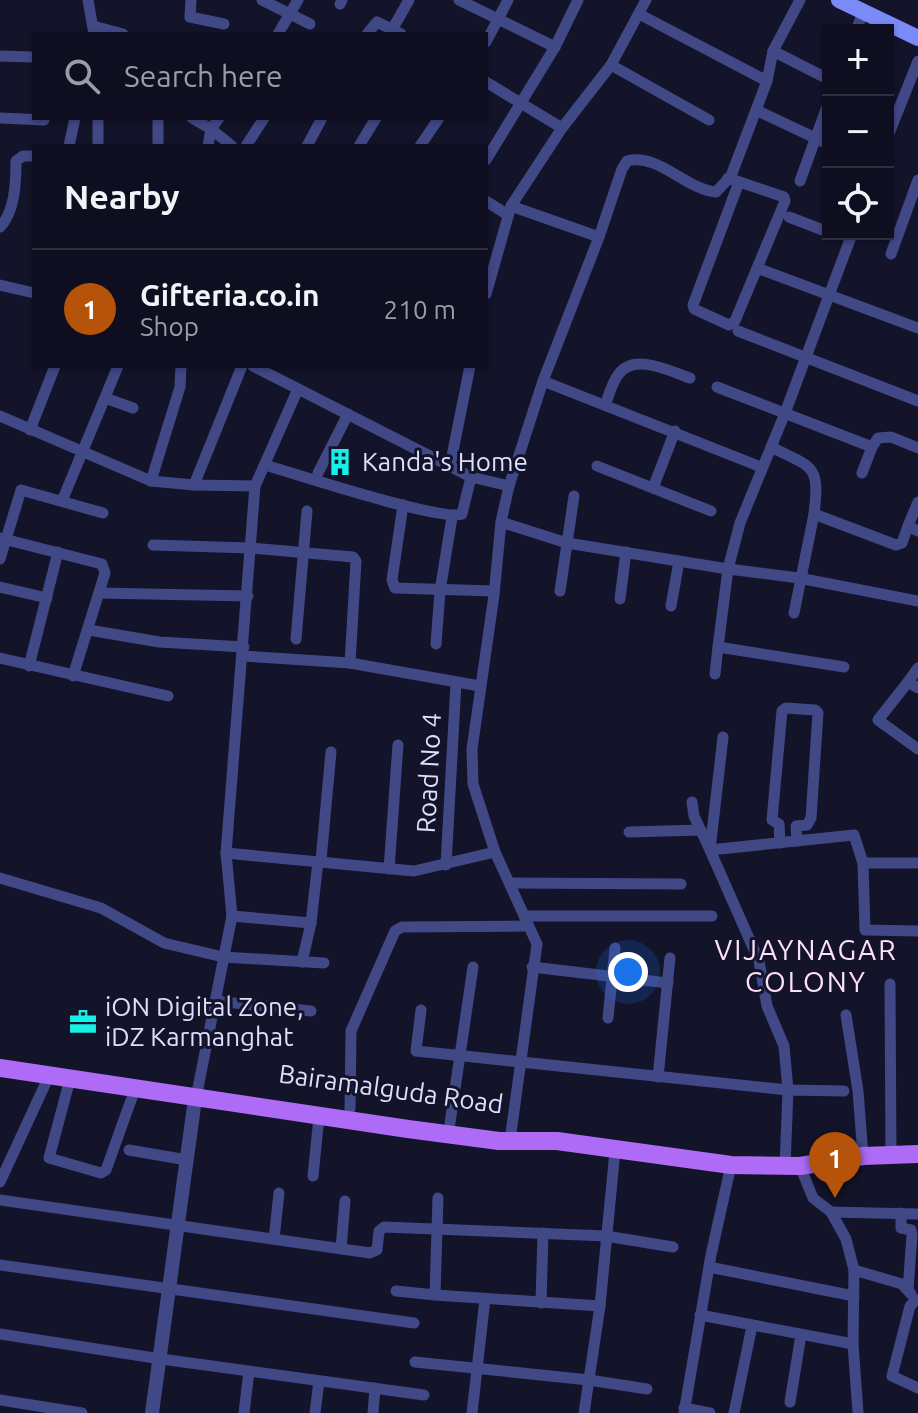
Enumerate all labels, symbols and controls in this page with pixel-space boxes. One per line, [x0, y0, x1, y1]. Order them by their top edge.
map controls [822, 24, 894, 240]
button: + [822, 24, 894, 96]
search box [32, 32, 488, 120]
icon: search [60, 54, 104, 98]
text: Search here [124, 59, 283, 93]
button: − [822, 96, 894, 168]
button: locate [822, 168, 894, 240]
text: Nearby [64, 177, 179, 215]
text: Gifteria.co.in [140, 278, 320, 312]
text: 1 [83, 295, 97, 324]
text: 210 m [384, 295, 456, 324]
text: Shop [140, 312, 199, 341]
building icon: Kanda's Home [325, 447, 355, 477]
place label: Kanda's Home [362, 447, 528, 476]
street label: Road No 4 [411, 712, 446, 834]
district label: VIJAYNAGAR COLONY [714, 934, 898, 997]
your location [608, 952, 648, 992]
place label: iON Digital Zone, iDZ Karmanghat [105, 992, 304, 1051]
office icon: iON Digital Zone, iDZ Karmanghat [68, 1007, 98, 1037]
street label: Bairamalguda Road [277, 1058, 505, 1119]
pin: 1 [809, 1132, 861, 1198]

